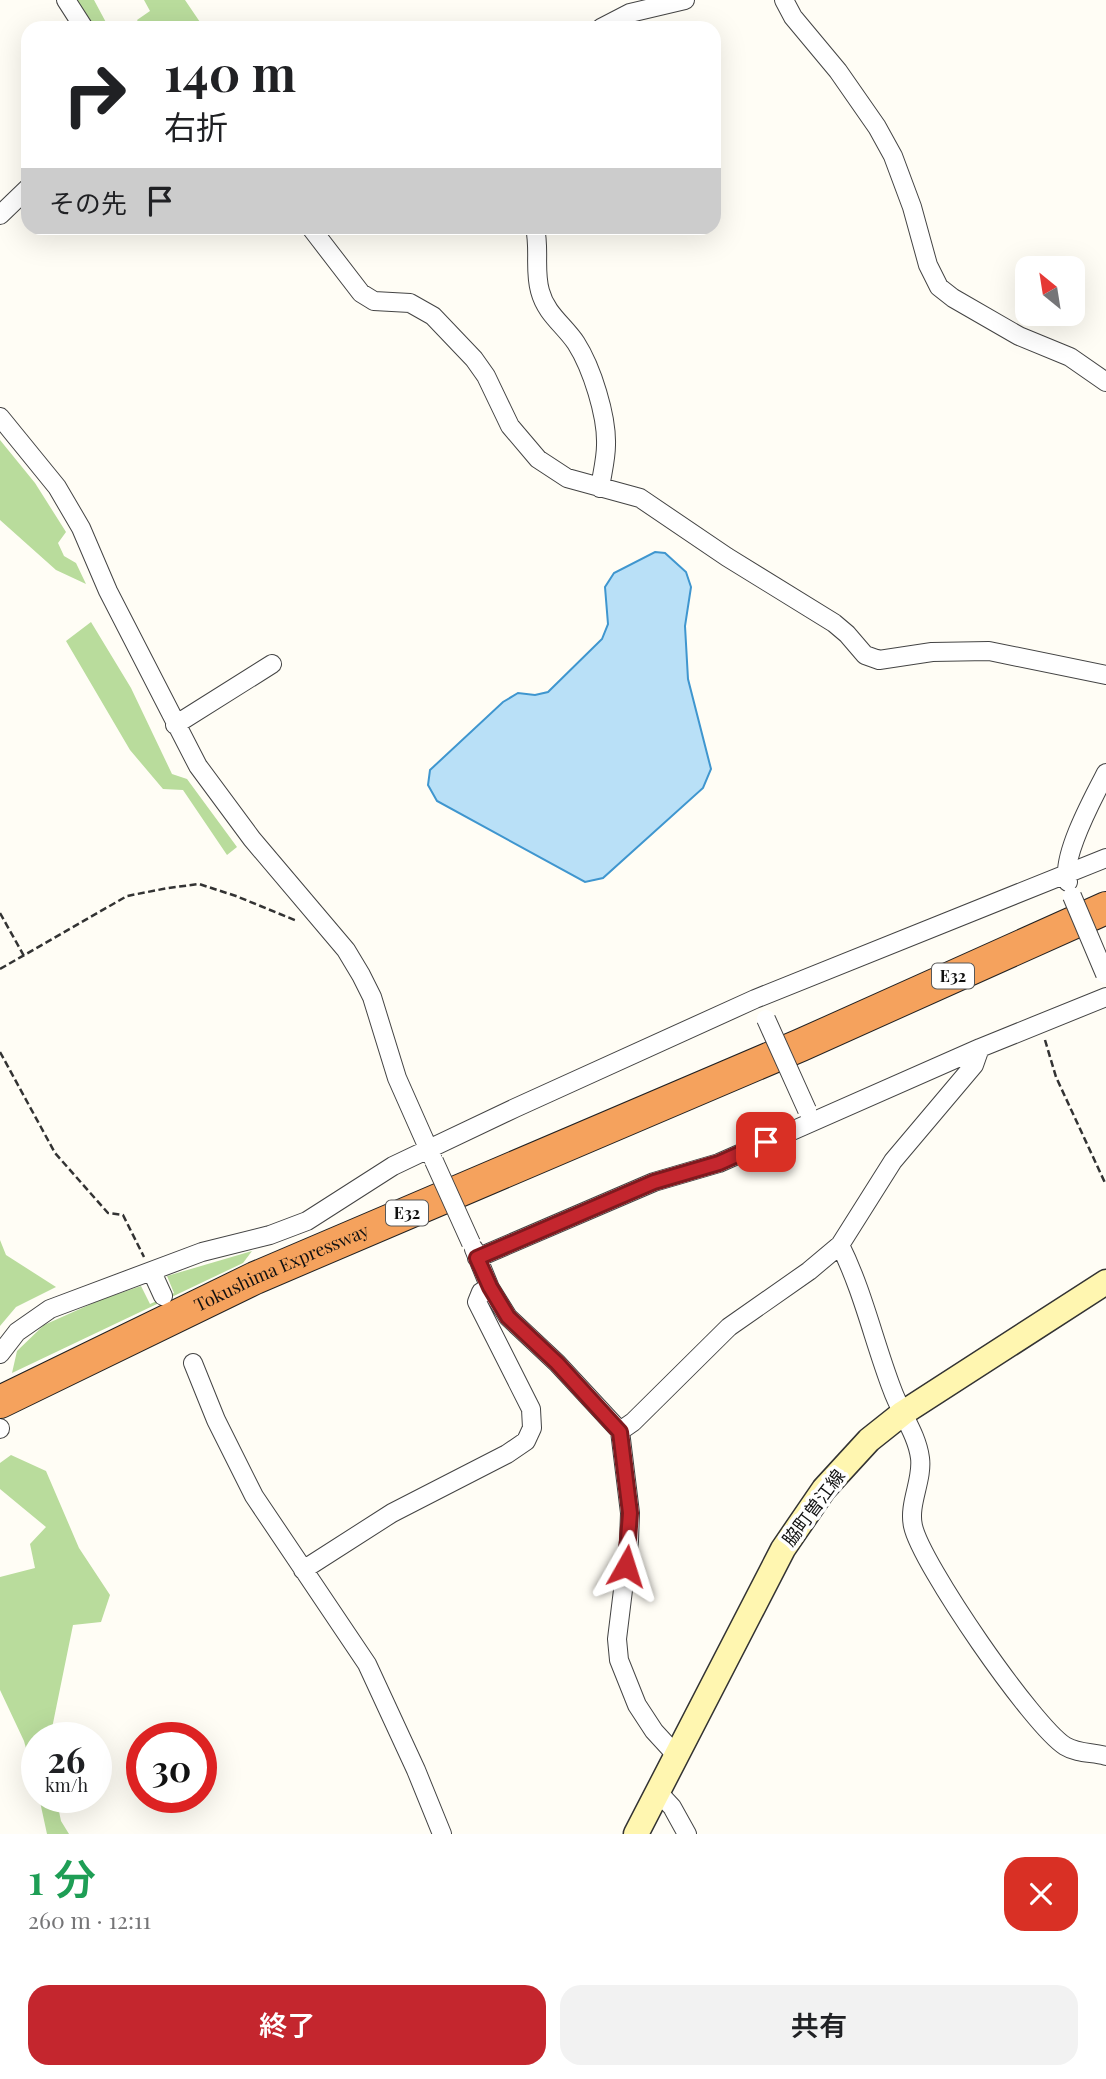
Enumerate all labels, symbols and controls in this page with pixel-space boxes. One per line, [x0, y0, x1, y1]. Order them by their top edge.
text: 140 m [164, 39, 296, 104]
icon: right [49, 49, 140, 140]
text: 右折 [164, 104, 228, 147]
icon: arrive [141, 182, 179, 220]
text: その先 [49, 185, 127, 220]
north arrow [1015, 256, 1085, 326]
map controls [1015, 256, 1085, 326]
road number: E32 [932, 964, 974, 988]
pin [736, 1112, 796, 1172]
icon: arrive [747, 1123, 785, 1161]
road number: E32 [386, 1200, 428, 1226]
street label: Tokushima Expressway [190, 1218, 372, 1317]
street label: 脇町曽江線 [777, 1464, 850, 1551]
position arrow [589, 1529, 663, 1603]
speed limit sign: 30 [126, 1722, 217, 1813]
text: 26 [48, 1735, 85, 1782]
text: km/h [45, 1773, 88, 1797]
text: 1 分 [28, 1850, 96, 1906]
button: close [1004, 1857, 1078, 1931]
text: 260 m · 12:11 [28, 1904, 151, 1935]
button: 終了 [28, 1985, 546, 2065]
button: 共有 [560, 1985, 1078, 2065]

